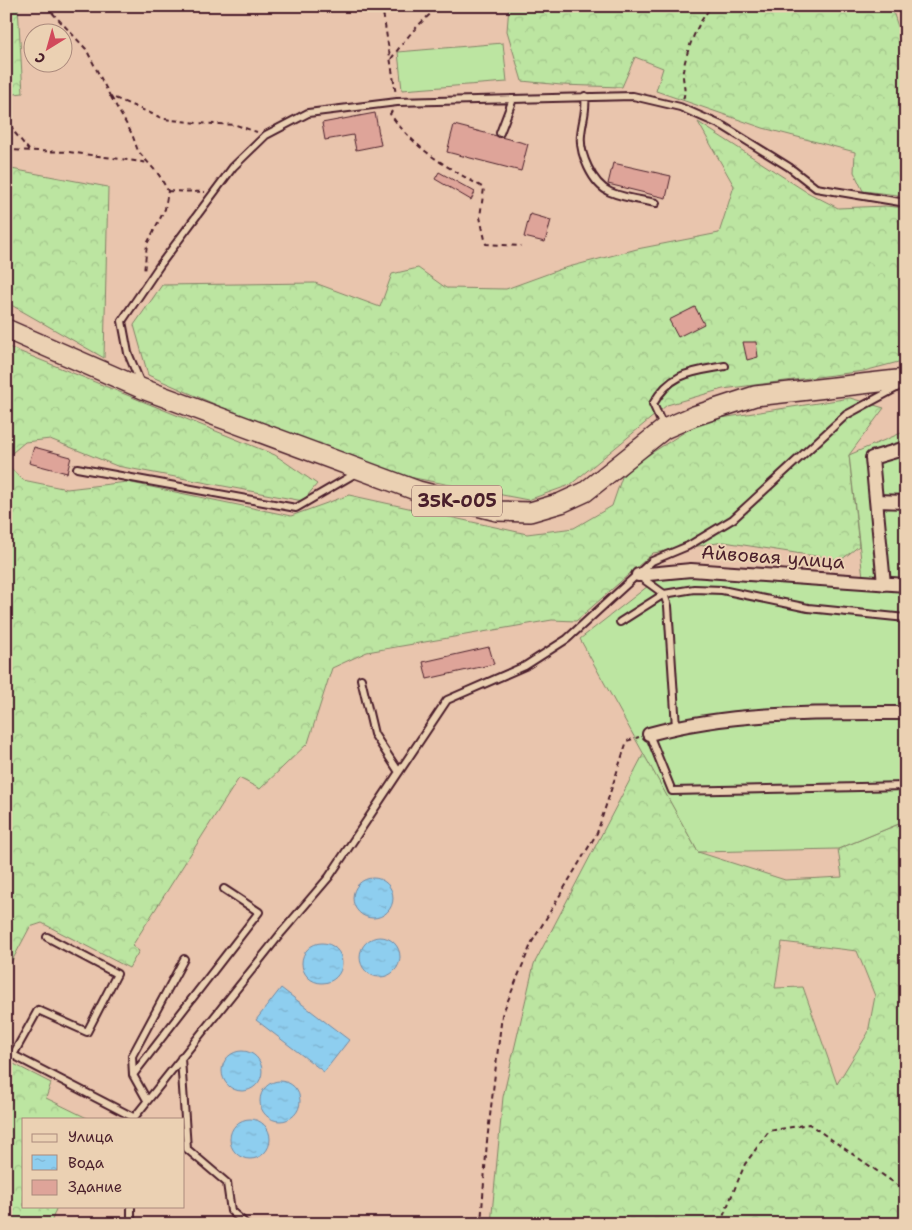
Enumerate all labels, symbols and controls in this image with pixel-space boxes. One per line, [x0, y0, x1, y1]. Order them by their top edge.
north arrow [22, 22, 72, 72]
text: С [31, 49, 49, 68]
road number: 35К-005 [412, 486, 502, 516]
street label: Айвовая улица [700, 540, 846, 574]
legend [22, 1118, 185, 1208]
text: Улица [68, 1127, 114, 1147]
text: Вода [68, 1153, 105, 1173]
text: Здание [68, 1177, 122, 1197]

